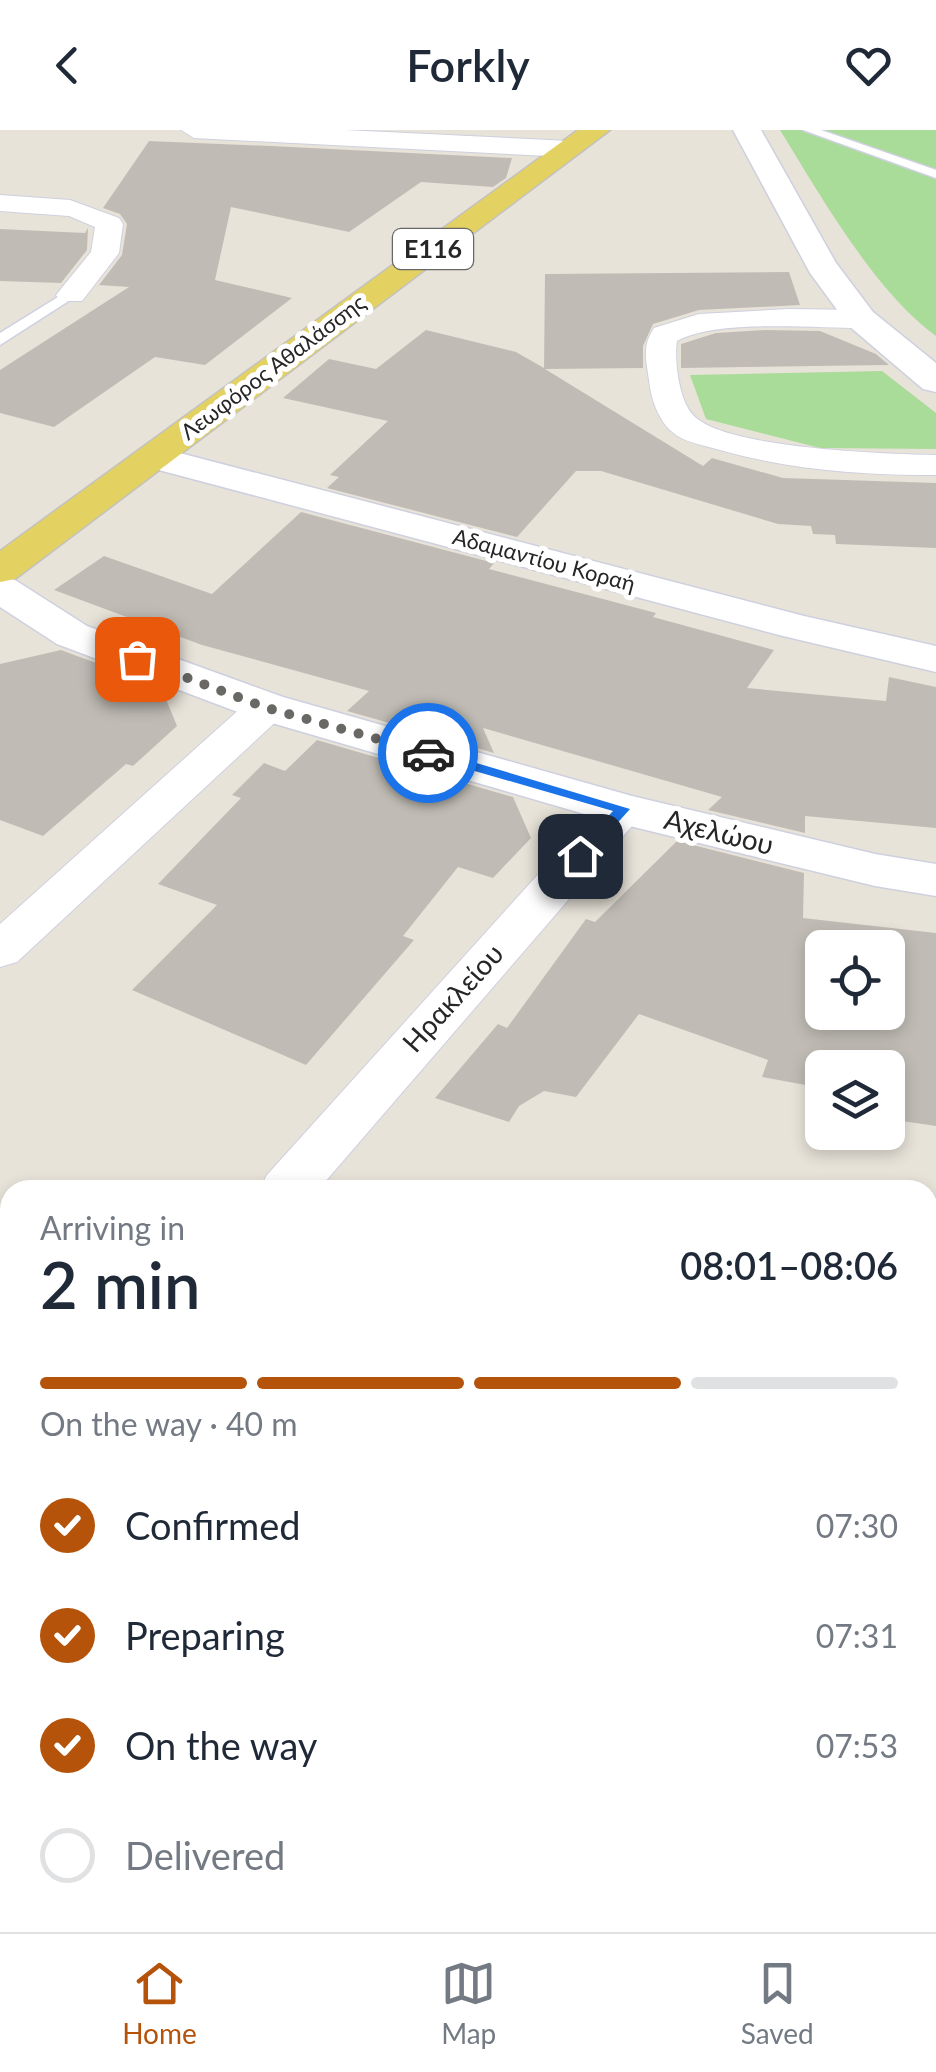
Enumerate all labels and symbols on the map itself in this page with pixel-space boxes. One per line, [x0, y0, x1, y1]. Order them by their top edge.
road number: E116 [393, 229, 473, 269]
street label: Λεωφόρος Αθαλάσσης [175, 288, 370, 445]
street label: Αδαμαντίου Κοραή [450, 522, 638, 597]
pin [95, 617, 180, 702]
courier [378, 703, 478, 803]
street label: Αχελώου [661, 801, 777, 861]
pin [538, 814, 623, 899]
street label: Ηρακλείου [395, 936, 510, 1058]

